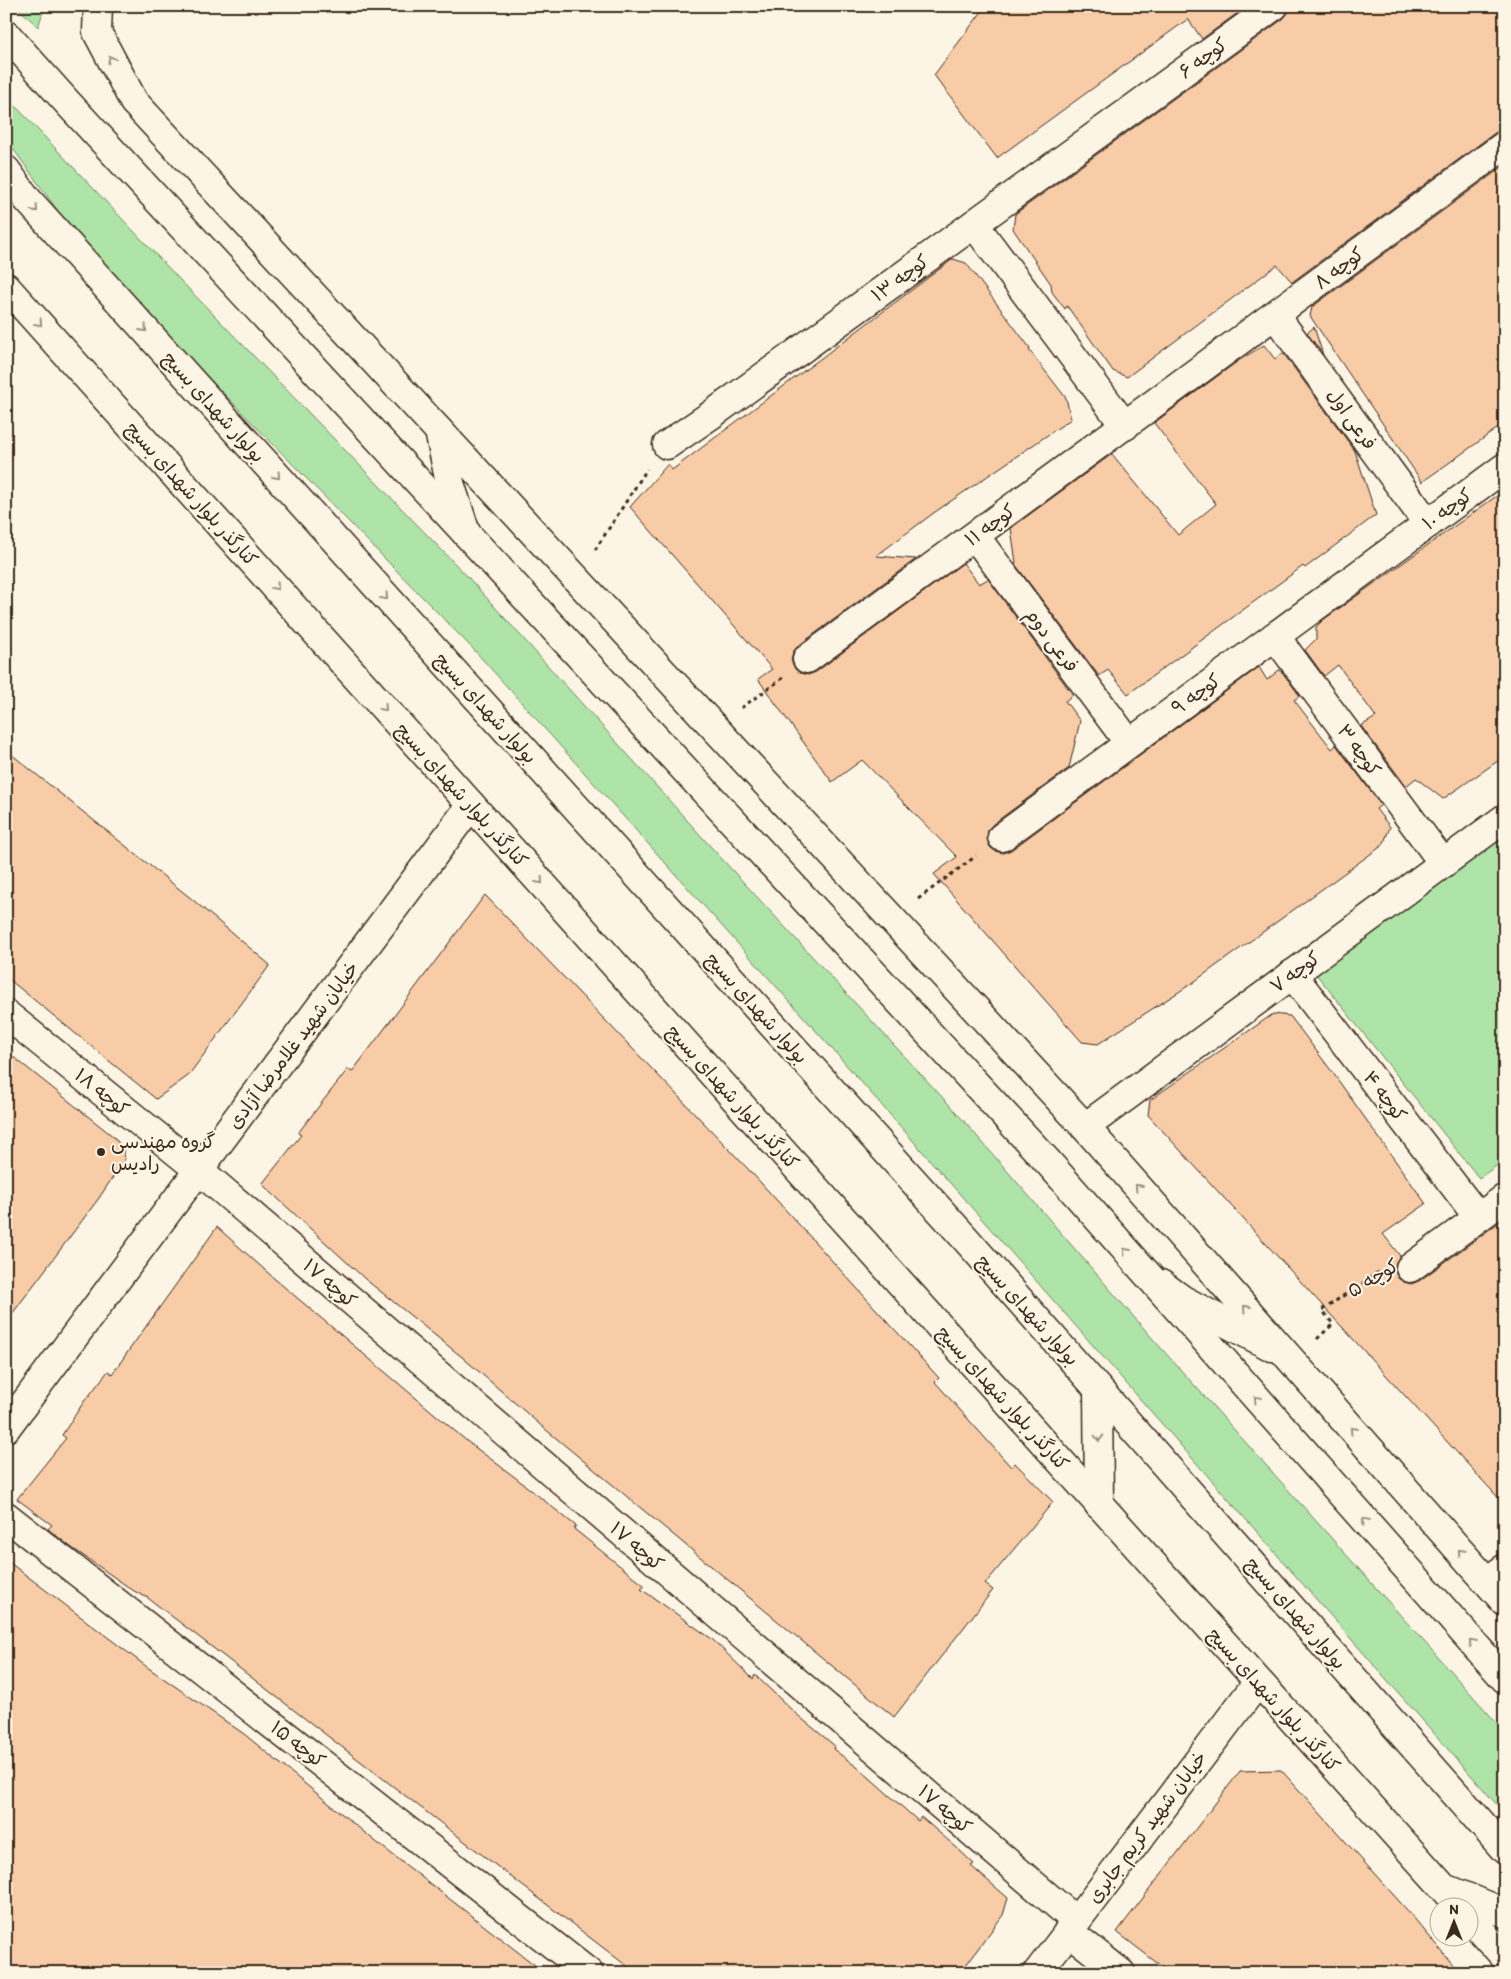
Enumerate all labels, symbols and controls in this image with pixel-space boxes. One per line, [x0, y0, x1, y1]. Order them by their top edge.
street label: کوچه ۶ [1174, 33, 1232, 84]
one-way arrow [107, 55, 117, 64]
one-way arrow [30, 203, 39, 212]
street label: کوچه ۸ [1310, 242, 1369, 295]
street label: کوچه ۱۳ [867, 249, 934, 307]
one-way arrow [33, 317, 42, 326]
one-way arrow [138, 324, 147, 333]
street label: بولوار شهدای بسیج [157, 347, 270, 468]
street label: فرعی اول [1321, 384, 1382, 455]
street label: کنارگذر بلوار شهدای بسیج [120, 417, 263, 572]
one-way arrow [271, 470, 280, 479]
street label: کوچه ۱۰ [1418, 483, 1477, 536]
street label: کوچه ۱۱ [960, 499, 1020, 552]
one-way arrow [270, 582, 279, 591]
one-way arrow [380, 591, 389, 600]
street label: فرعی دوم [1018, 603, 1084, 678]
street label: بولوار شهدای بسیج [429, 648, 542, 769]
street label: کوچه ۹ [1167, 669, 1226, 720]
one-way arrow [378, 703, 387, 712]
street label: کنارگذر بلوار شهدای بسیج [390, 718, 533, 873]
street label: کوچه ۳ [1332, 720, 1386, 781]
one-way arrow [534, 876, 543, 885]
street label: کوچه ۷ [1265, 946, 1325, 999]
street label: بولوار شهدای بسیج [700, 948, 813, 1069]
street label: خیابان شهید غلامرضا آزادی [223, 957, 363, 1133]
street label: کنارگذر بلوار شهدای بسیج [661, 1020, 804, 1175]
street label: کوچه ۱۸ [70, 1063, 134, 1122]
street label: کوچه ۴ [1358, 1066, 1411, 1126]
place label: گروه مهندسی رادیس [111, 1130, 215, 1175]
marker: گروه مهندسی رادیس [95, 1146, 107, 1158]
one-way arrow [1135, 1183, 1144, 1192]
one-way arrow [1123, 1247, 1132, 1256]
street label: بولوار شهدای بسیج [971, 1250, 1084, 1371]
street label: کوچه ۱۷ [298, 1254, 361, 1313]
street label: کوچه ۵ [1343, 1254, 1404, 1303]
one-way arrow [1243, 1305, 1252, 1314]
street label: کنارگذر بلوار شهدای بسیج [931, 1321, 1074, 1476]
one-way arrow [1254, 1395, 1263, 1404]
one-way arrow [1350, 1427, 1359, 1436]
one-way arrow [1094, 1434, 1104, 1442]
street label: کوچه ۱۷ [605, 1517, 668, 1576]
one-way arrow [1362, 1517, 1371, 1526]
one-way arrow [1458, 1548, 1467, 1557]
street label: بولوار شهدای بسیج [1240, 1552, 1351, 1675]
street label: کنارگذر بلوار شهدای بسیج [1202, 1623, 1345, 1778]
one-way arrow [1469, 1639, 1478, 1648]
street label: کوچه ۱۵ [265, 1716, 330, 1773]
street label: خیابان شهید کریم جابری [1082, 1747, 1214, 1909]
street label: کوچه ۱۷ [913, 1780, 976, 1839]
north arrow [1428, 1896, 1478, 1946]
text: N [1449, 1901, 1459, 1918]

